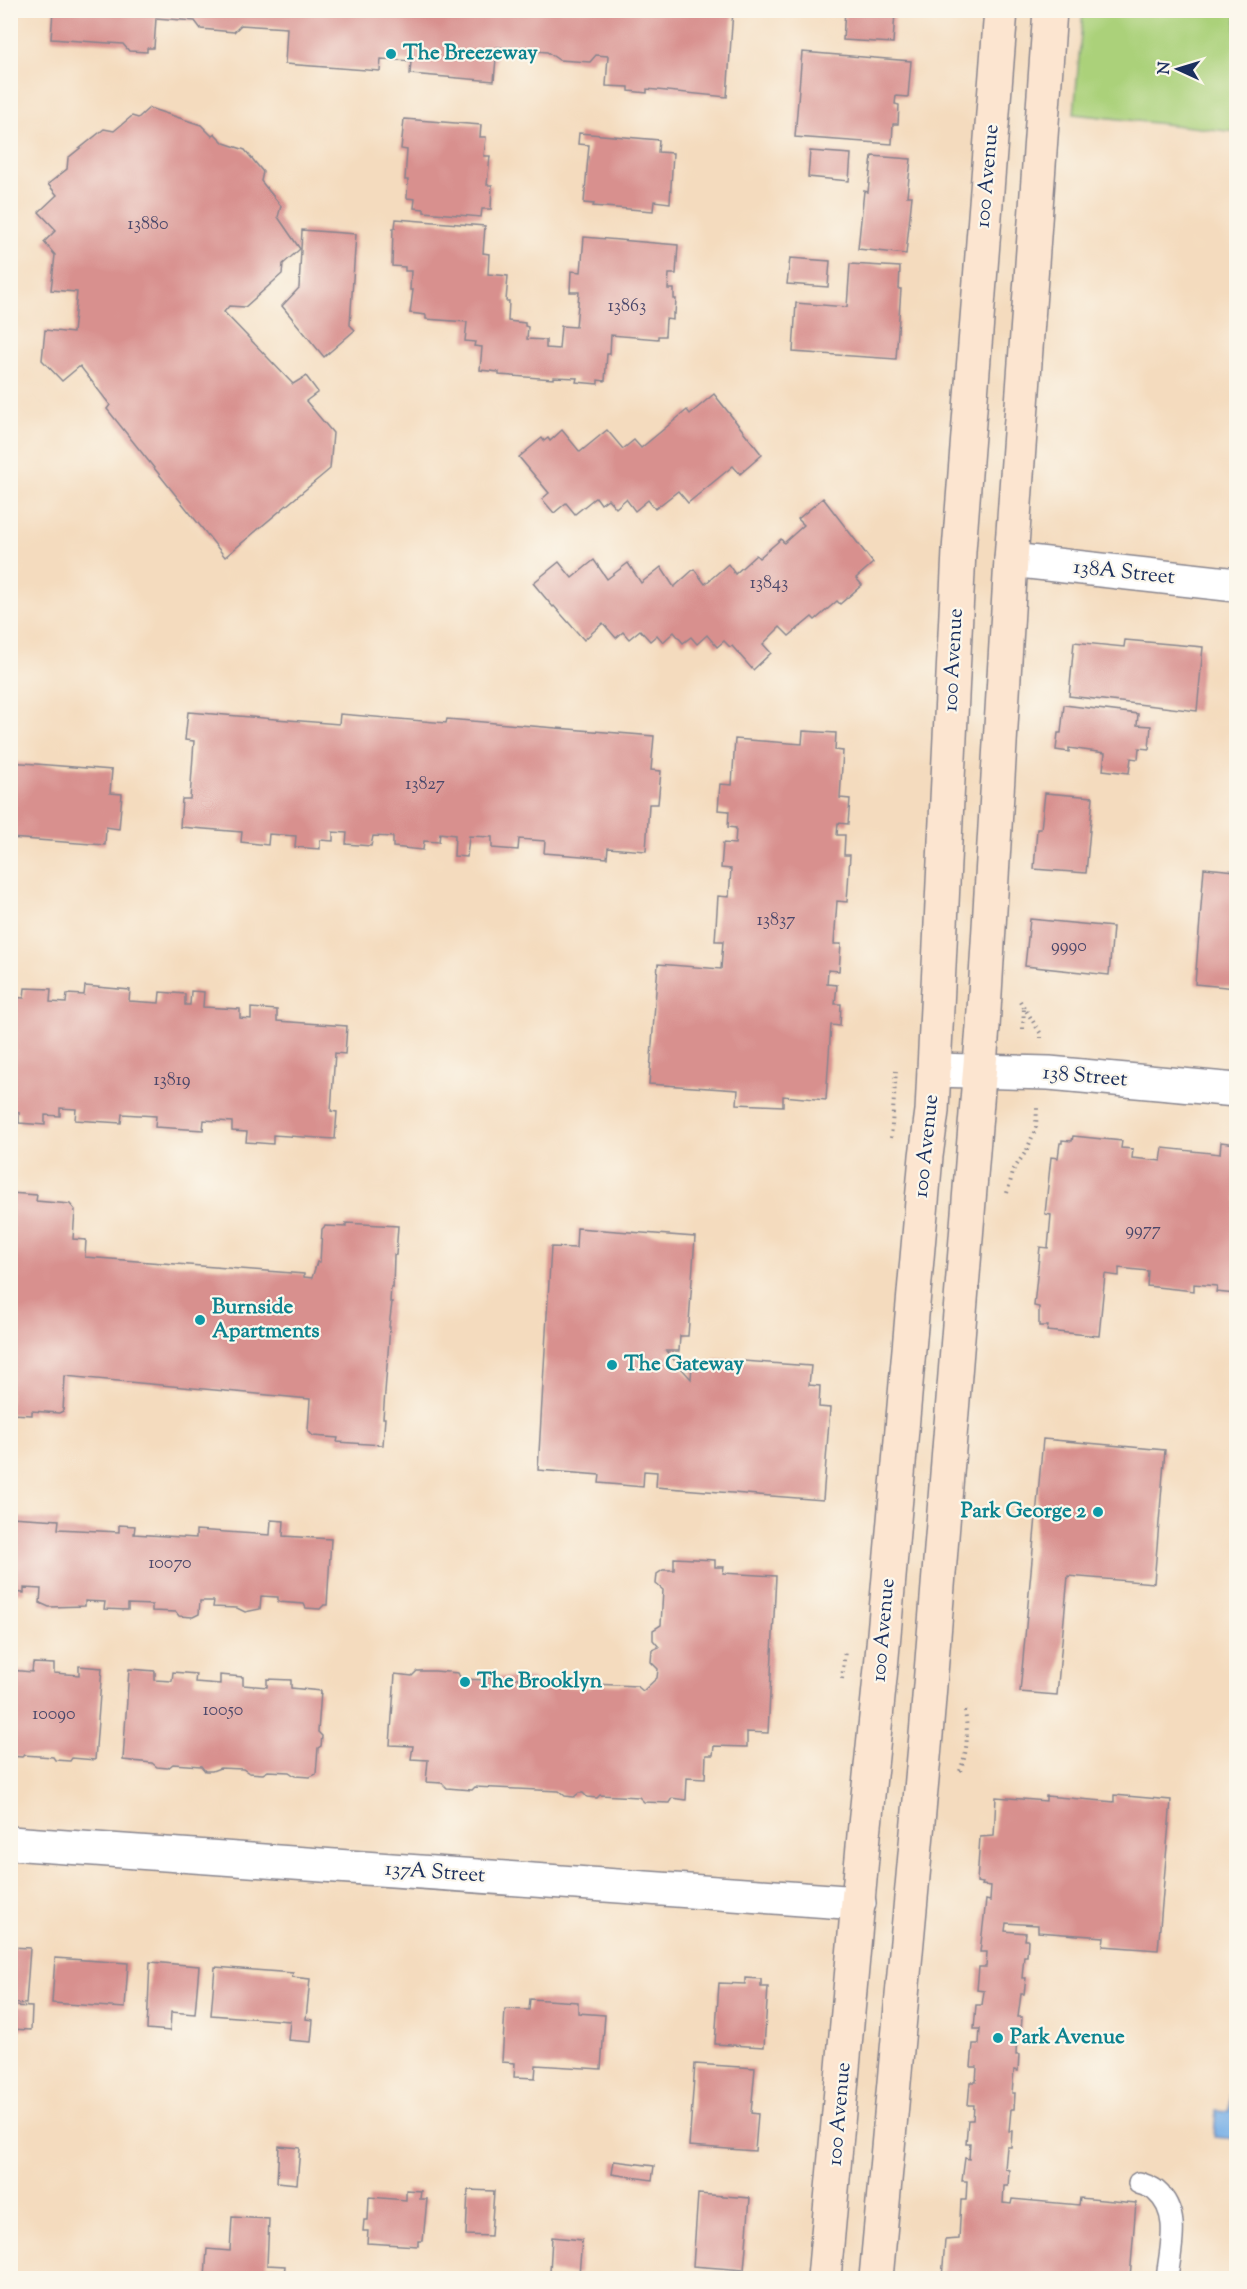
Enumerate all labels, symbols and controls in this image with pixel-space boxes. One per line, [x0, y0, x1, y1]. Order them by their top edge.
place label: The Breezeway [403, 39, 538, 69]
north arrow [1148, 39, 1208, 99]
marker: The Breezeway [384, 47, 398, 61]
text: N [1154, 61, 1177, 75]
street label: 100 Avenue [969, 123, 1007, 229]
house number: 13880 [128, 212, 168, 238]
house number: 13863 [608, 294, 646, 320]
street label: 138A Street [1072, 553, 1176, 593]
house number: 13843 [750, 571, 788, 597]
street label: 100 Avenue [936, 607, 972, 713]
house number: 13827 [405, 772, 445, 798]
house number: 13837 [757, 908, 795, 934]
house number: 9990 [1051, 934, 1087, 960]
street label: 138 Street [1041, 1058, 1129, 1096]
house number: 13819 [153, 1068, 191, 1094]
street label: 100 Avenue [907, 1093, 947, 1199]
house number: 9977 [1125, 1218, 1161, 1244]
place label: Burnside Apartments [212, 1293, 320, 1347]
marker: Burnside Apartments [193, 1313, 207, 1327]
place label: The Gateway [624, 1350, 745, 1380]
marker: The Gateway [605, 1358, 619, 1372]
place label: Park George 2 [961, 1497, 1086, 1527]
marker: Park George 2 [1091, 1505, 1105, 1519]
house number: 10070 [148, 1551, 192, 1577]
street label: 100 Avenue [865, 1577, 903, 1683]
place label: The Brooklyn [477, 1667, 603, 1697]
marker: The Brooklyn [458, 1675, 472, 1689]
house number: 10050 [203, 1698, 243, 1724]
house number: 10090 [32, 1702, 76, 1728]
street label: 137A Street [384, 1855, 486, 1891]
place label: Park Avenue [1010, 2023, 1125, 2053]
marker: Park Avenue [991, 2031, 1005, 2045]
street label: 100 Avenue [821, 2061, 859, 2167]

